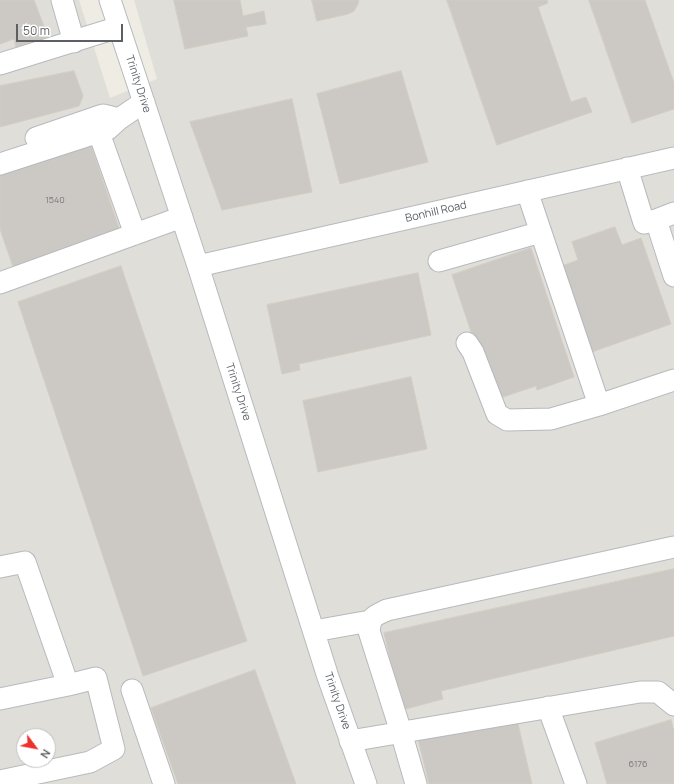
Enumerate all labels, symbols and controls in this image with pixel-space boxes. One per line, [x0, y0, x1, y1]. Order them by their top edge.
scale bar [18, 16, 125, 42]
text: 50 m [23, 22, 50, 39]
street label: Trinity Drive [123, 54, 153, 114]
house number: 1540 [45, 195, 65, 205]
street label: Bonhill Road [404, 199, 468, 225]
street label: Trinity Drive [223, 362, 253, 422]
street label: Trinity Drive [321, 671, 353, 731]
north arrow [16, 728, 56, 768]
text: N [37, 747, 54, 761]
house number: 6176 [628, 759, 648, 769]

